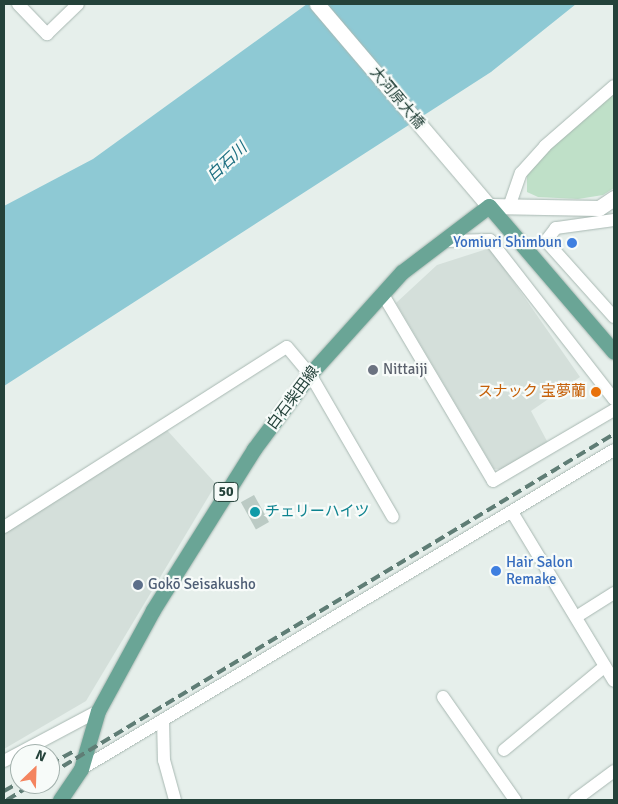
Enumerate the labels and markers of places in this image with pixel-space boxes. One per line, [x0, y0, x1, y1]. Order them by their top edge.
place label: Yomiuri Shimbun [453, 234, 562, 252]
marker: Yomiuri Shimbun [566, 237, 578, 249]
place label: Nittaiji [383, 361, 428, 379]
marker: Nittaiji [367, 364, 379, 376]
place label: スナック 宝夢蘭 [478, 383, 586, 401]
marker: スナック 宝夢蘭 [590, 386, 602, 398]
place label: チェリーハイツ [265, 503, 370, 521]
marker: チェリーハイツ [249, 506, 261, 518]
place label: Hair Salon Remake [506, 553, 573, 588]
marker: Hair Salon Remake [490, 565, 502, 577]
place label: Gokō Seisakusho [148, 576, 256, 594]
marker: Gokō Seisakusho [132, 579, 144, 591]

